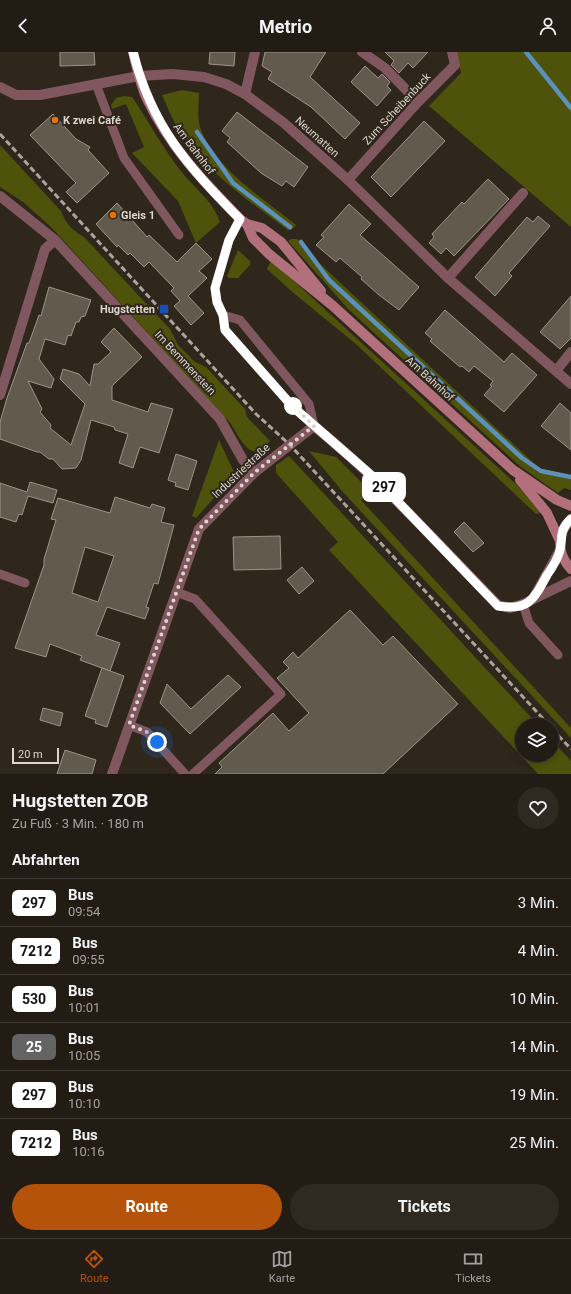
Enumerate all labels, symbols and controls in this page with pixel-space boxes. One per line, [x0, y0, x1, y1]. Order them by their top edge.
icon: back [12, 15, 34, 37]
icon: person [537, 15, 559, 37]
text: Metrio [259, 16, 312, 37]
street label: Zum Scheibenbuck [360, 70, 434, 148]
place label: K zwei Café [63, 114, 121, 127]
street label: Neumatten [292, 114, 342, 160]
marker: K zwei Café [50, 115, 60, 125]
street label: Am Bahnhof [171, 121, 218, 177]
place label: Gleis 1 [121, 209, 155, 222]
marker: Gleis 1 [108, 210, 118, 220]
place label: Hugstetten [100, 303, 155, 316]
marker: Hugstetten [158, 303, 170, 315]
street label: Im Bemmenstein [152, 328, 218, 398]
street label: Am Bahnhof [403, 354, 457, 404]
unlabelled marker [284, 397, 302, 415]
street label: Industriestraße [210, 441, 273, 501]
line badge: 297 [361, 474, 407, 500]
text: 297 [372, 479, 396, 495]
map controls [515, 718, 559, 762]
button: layers [515, 718, 559, 762]
your location [147, 732, 167, 752]
scale bar [12, 746, 59, 765]
text: 20 m [18, 748, 43, 761]
button: heart [517, 787, 559, 829]
text: Hugstetten ZOB [12, 789, 148, 812]
text: Zu Fuß · 3 Min. · 180 m [12, 816, 144, 831]
text: Abfahrten [12, 851, 80, 869]
text: Bus [68, 886, 94, 904]
text: 3 Min. [518, 894, 559, 912]
text: 297 [22, 895, 46, 911]
text: 09:54 [68, 904, 100, 919]
text: Bus [72, 934, 98, 952]
text: 4 Min. [518, 942, 559, 960]
text: 7212 [20, 943, 52, 959]
text: 09:55 [72, 952, 105, 967]
text: Bus [68, 982, 94, 1000]
text: 10 Min. [509, 990, 559, 1008]
text: 530 [22, 991, 46, 1007]
text: 10:01 [68, 1000, 100, 1015]
text: Bus [68, 1030, 94, 1048]
text: 14 Min. [509, 1038, 559, 1056]
text: 25 [26, 1039, 42, 1055]
text: 10:05 [68, 1048, 100, 1063]
text: Bus [68, 1078, 94, 1096]
text: 19 Min. [509, 1086, 559, 1104]
text: 297 [22, 1087, 46, 1103]
text: 10:10 [68, 1096, 100, 1111]
text: Bus [72, 1126, 98, 1144]
text: 25 Min. [509, 1134, 559, 1152]
text: 7212 [20, 1135, 52, 1151]
text: 10:16 [72, 1144, 105, 1159]
button: Route [12, 1184, 282, 1230]
button: Tickets [290, 1184, 559, 1230]
tab: Route [80, 1248, 109, 1285]
tab: Karte [269, 1248, 295, 1285]
tab: Tickets [455, 1248, 491, 1285]

